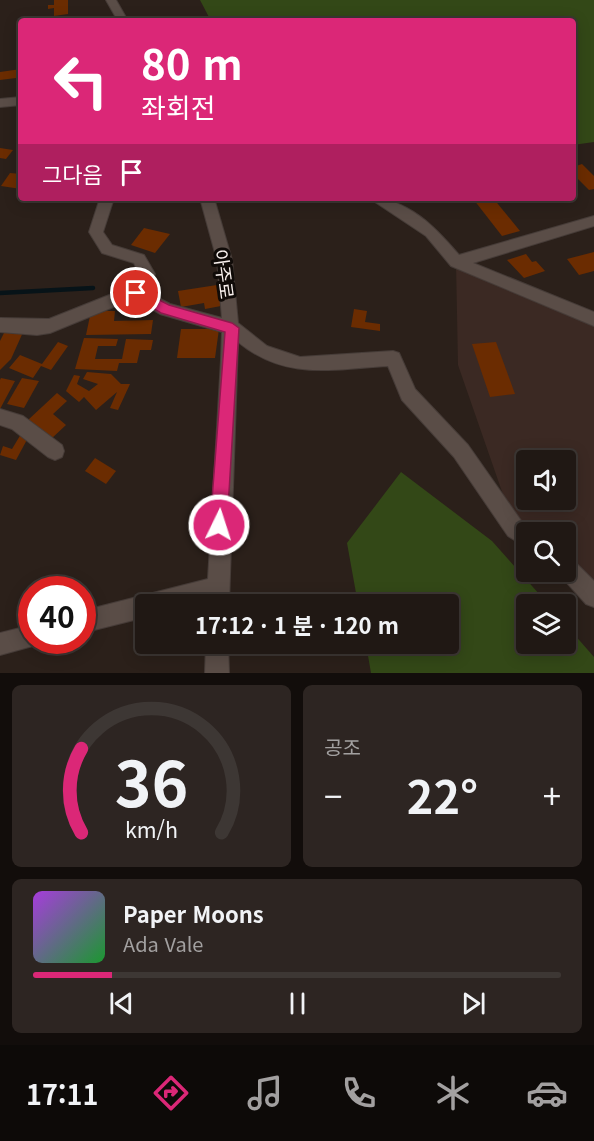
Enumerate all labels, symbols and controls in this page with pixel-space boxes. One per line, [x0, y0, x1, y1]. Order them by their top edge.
text: 80 m [141, 31, 243, 92]
icon: left [42, 42, 120, 120]
text: 좌회전 [141, 87, 216, 126]
icon: arrive [115, 156, 148, 189]
text: 그다음 [42, 157, 103, 189]
street label: 아주로 [209, 248, 241, 300]
pin [110, 267, 161, 318]
icon: arrive [119, 276, 152, 309]
map controls [516, 450, 576, 654]
button: sound [516, 450, 576, 510]
position arrow [187, 493, 251, 557]
button: search [516, 522, 576, 582]
speed limit sign: 40 [18, 576, 96, 654]
button: layers [516, 594, 576, 654]
text: 17:12 · 1 분 · 120 m [195, 608, 399, 640]
text: 공조 [324, 732, 361, 761]
text: 36 [115, 735, 188, 825]
text: 22° [407, 762, 478, 827]
text: − [324, 771, 342, 819]
text: + [543, 771, 561, 819]
text: km/h [125, 813, 178, 844]
text: Paper Moons [123, 897, 264, 929]
text: Ada Vale [123, 929, 203, 958]
icon: previous [105, 987, 138, 1020]
icon: pause [281, 987, 314, 1020]
icon: next [457, 987, 490, 1020]
icon: directions [150, 1072, 192, 1114]
icon: music [244, 1072, 286, 1114]
icon: phone [338, 1072, 380, 1114]
icon: climate [432, 1072, 474, 1114]
icon: car [526, 1072, 568, 1114]
text: 17:11 [26, 1074, 98, 1113]

